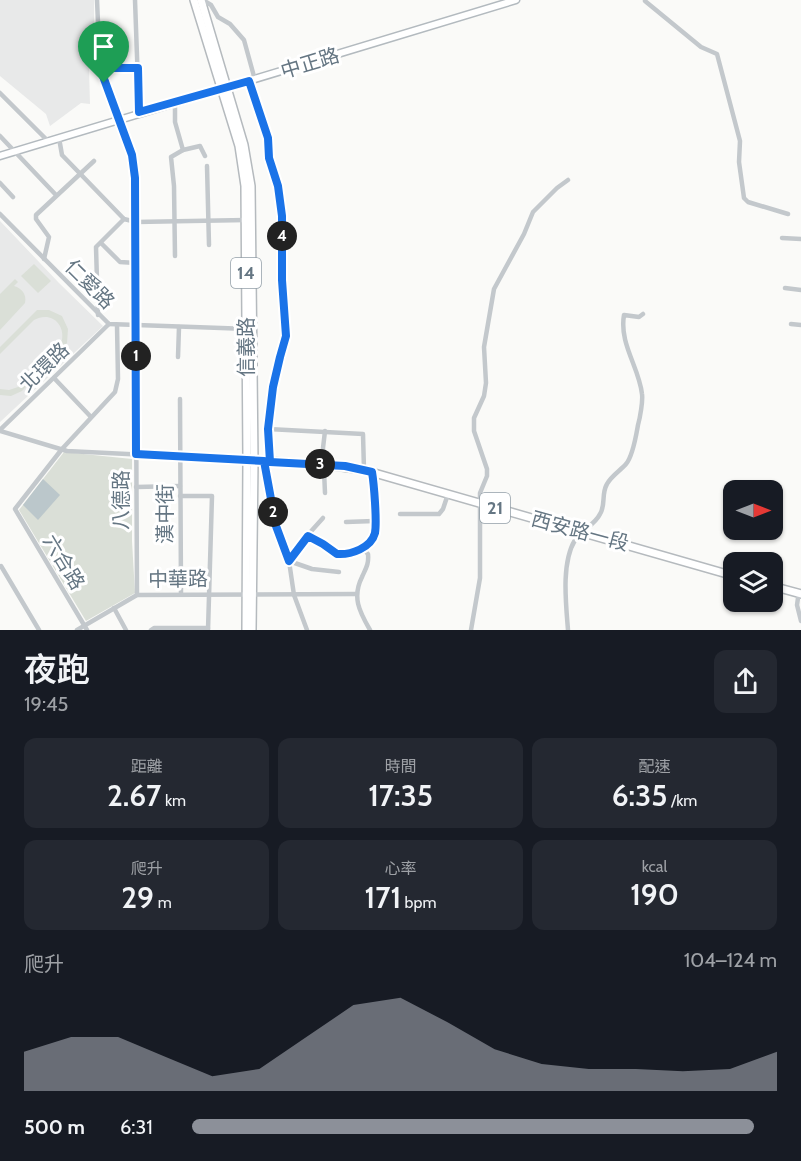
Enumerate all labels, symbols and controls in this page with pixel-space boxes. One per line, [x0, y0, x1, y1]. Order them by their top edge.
pin [78, 21, 129, 83]
icon: arrive [87, 30, 120, 63]
street label: 中正路 [278, 43, 342, 83]
pin: 4 [267, 221, 297, 251]
text: 4 [277, 226, 287, 245]
street label: 仁愛路 [60, 254, 120, 314]
road number: 14 [231, 258, 261, 288]
street label: 信義路 [234, 317, 258, 377]
street label: 北環路 [14, 338, 74, 396]
pin: 1 [121, 341, 151, 371]
text: 1 [133, 346, 139, 365]
pin: 3 [305, 449, 335, 479]
text: 3 [316, 454, 324, 473]
street label: 八德路 [109, 470, 133, 530]
north arrow [723, 480, 783, 540]
map controls [723, 480, 783, 612]
street label: 漢中街 [153, 484, 177, 544]
road number: 21 [480, 493, 510, 523]
pin: 2 [258, 497, 288, 527]
text: 2 [269, 502, 277, 521]
street label: 西安路一段 [529, 506, 631, 556]
street label: 六合路 [38, 530, 90, 594]
button: layers [723, 552, 783, 612]
street label: 中華路 [148, 566, 208, 592]
text: 夜跑 [24, 649, 90, 689]
button: share [714, 650, 777, 713]
text: 19:45 [24, 692, 68, 716]
text: 距離 [130, 757, 163, 776]
text: 時間 [384, 757, 417, 776]
text: 配速 [638, 757, 671, 776]
text: 2.67 [107, 777, 161, 814]
text: 17:35 [368, 777, 433, 814]
text: 6:35 [612, 777, 667, 814]
text: km [161, 791, 186, 810]
text: /km [667, 791, 697, 810]
text: kcal [642, 857, 667, 876]
text: 爬升 [130, 859, 163, 878]
text: 心率 [384, 859, 417, 878]
text: 190 [630, 876, 679, 913]
text: 29 [121, 879, 154, 916]
text: 171 [365, 879, 401, 916]
text: m [154, 893, 172, 912]
text: bpm [401, 893, 436, 912]
text: 104–124 m [684, 948, 777, 972]
text: 爬升 [24, 952, 64, 976]
text: 500 m [24, 1115, 85, 1139]
text: 6:31 [120, 1115, 153, 1139]

